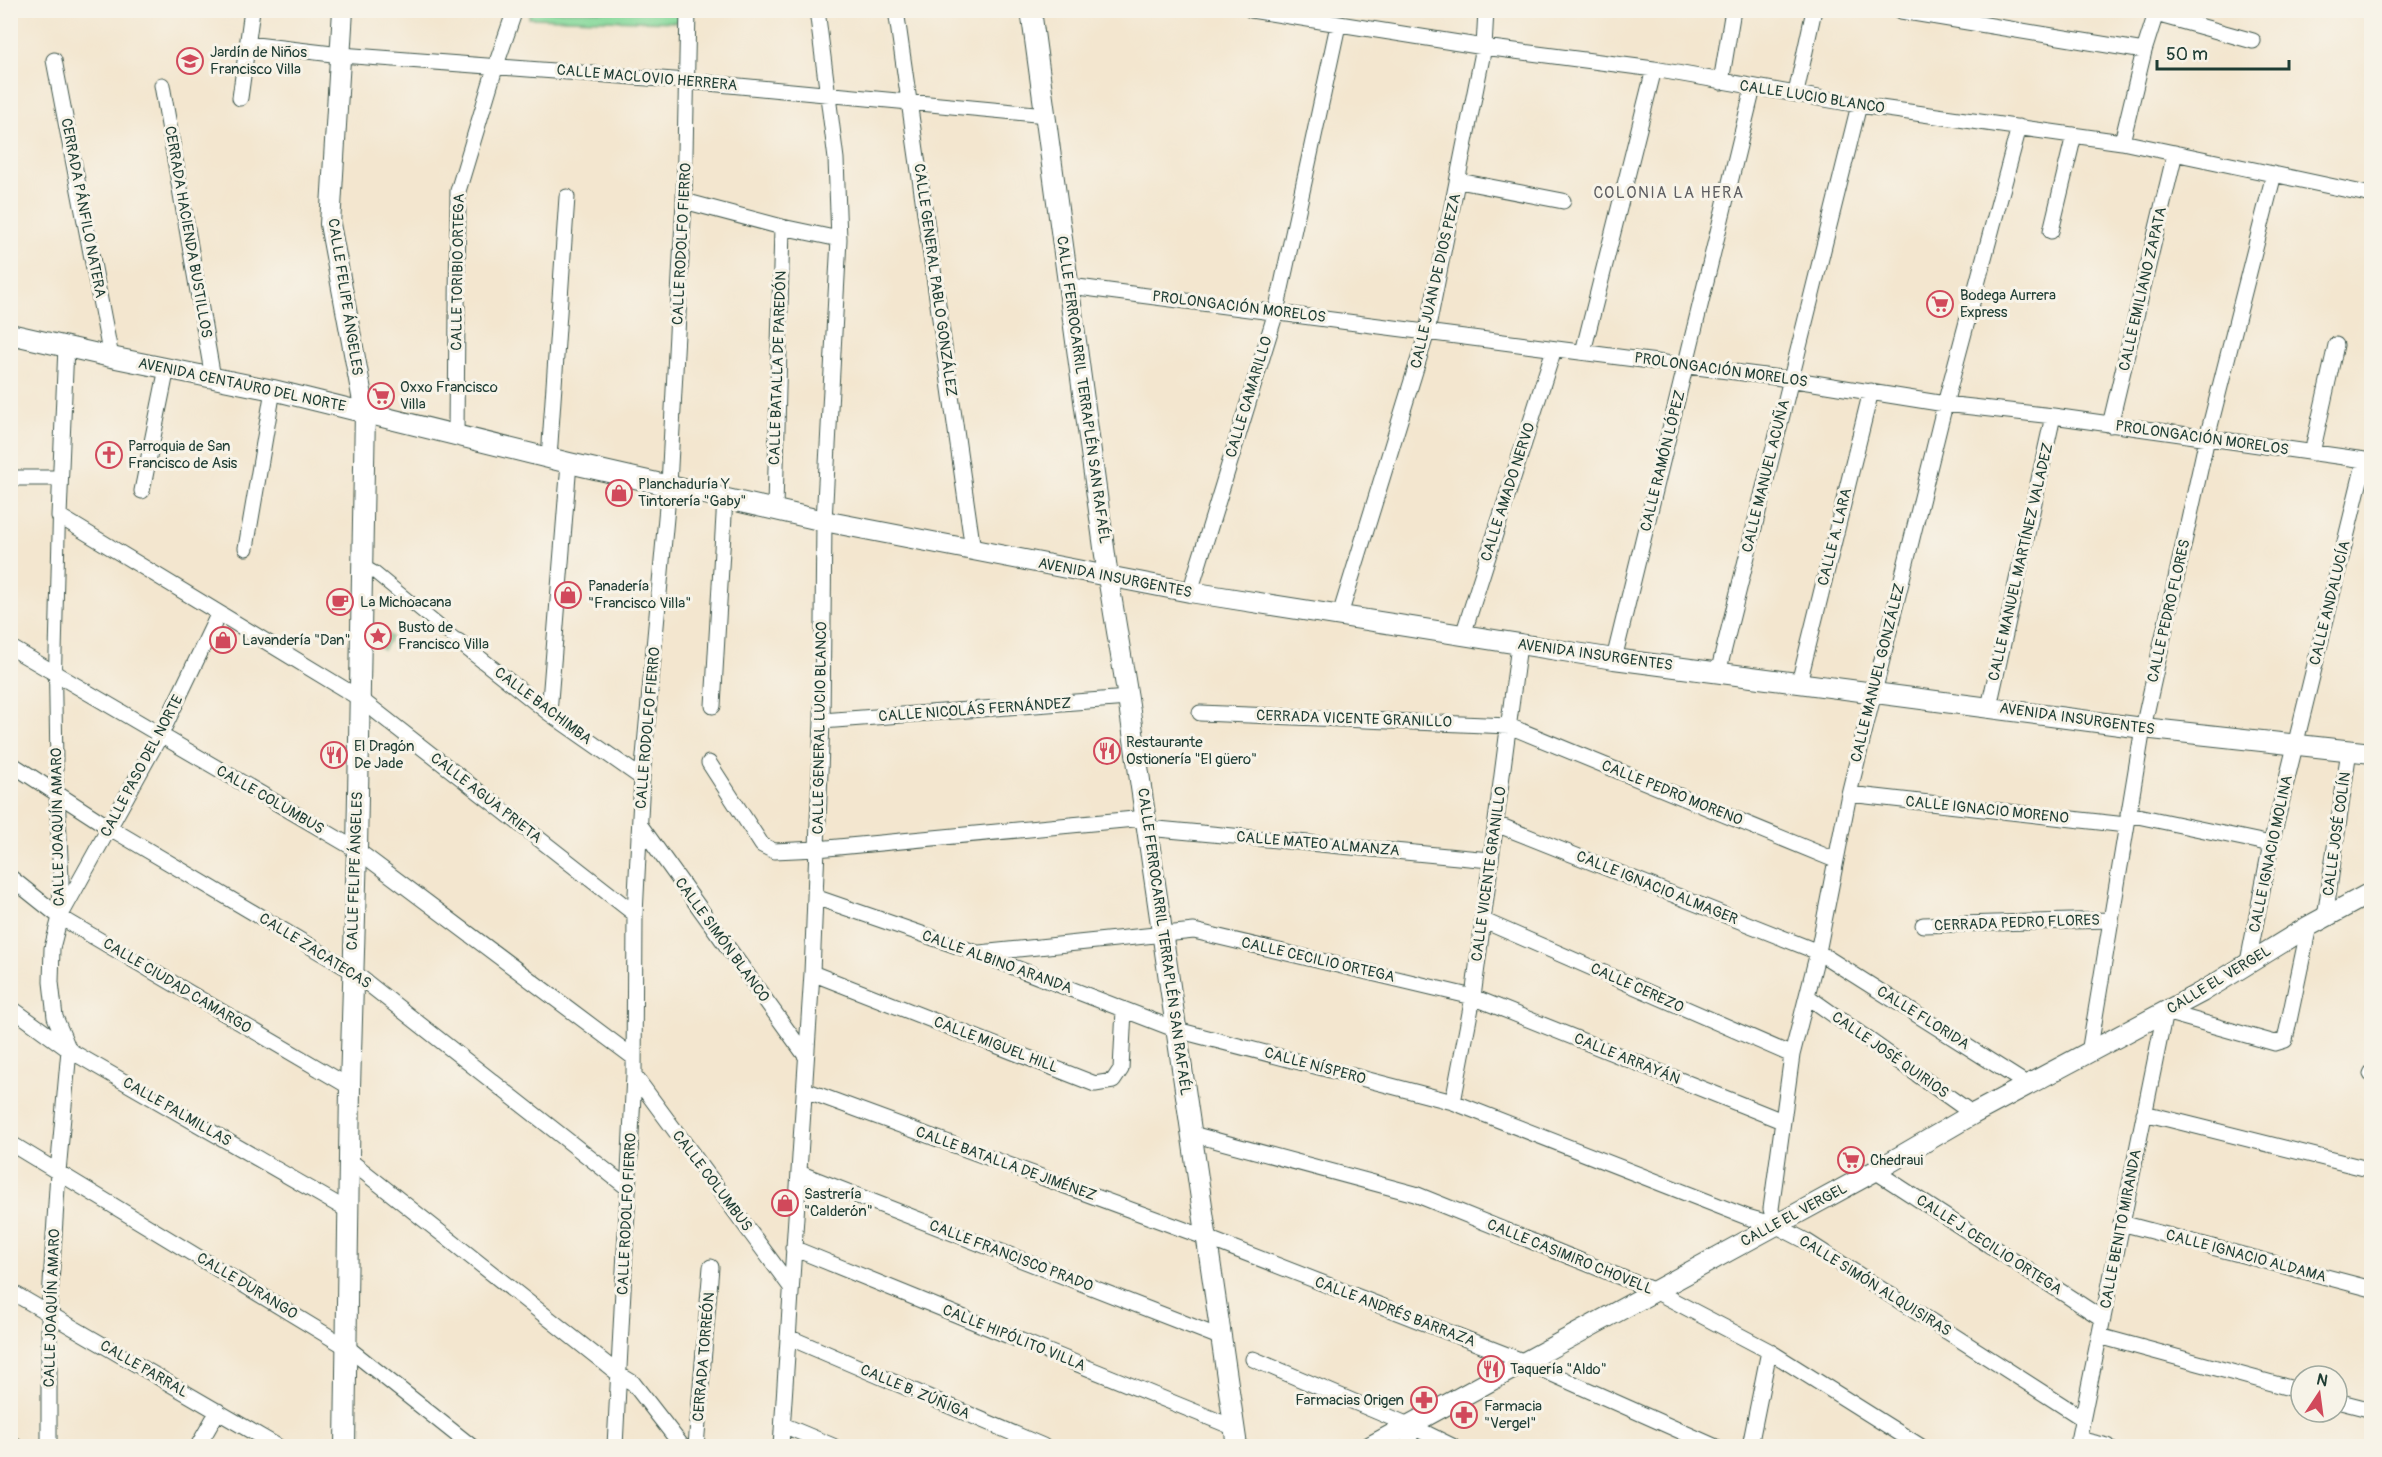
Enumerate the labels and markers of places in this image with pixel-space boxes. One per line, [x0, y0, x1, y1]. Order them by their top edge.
place label: Jardín de Niños Francisco Villa [210, 43, 307, 79]
school or university icon: Jardín de Niños Francisco Villa [175, 46, 205, 76]
place label: Bodega Aurrera Express [1960, 286, 2056, 322]
supermarket icon: Bodega Aurrera Express [1925, 289, 1955, 319]
place label: Oxxo Francisco Villa [400, 378, 498, 414]
supermarket icon: Oxxo Francisco Villa [366, 381, 396, 411]
place label: Parroquia de San Francisco de Asis [128, 437, 238, 473]
church icon: Parroquia de San Francisco de Asis [94, 440, 124, 470]
place label: Planchaduría Y Tintorería "Gaby" [638, 475, 746, 511]
shop icon: Planchaduría Y Tintorería "Gaby" [604, 478, 634, 508]
place label: Panadería "Francisco Villa" [588, 577, 691, 613]
shop icon: Panadería "Francisco Villa" [553, 580, 583, 610]
cafe icon: La Michoacana [325, 587, 355, 617]
place label: La Michoacana [360, 593, 451, 612]
place label: Busto de Francisco Villa [398, 618, 489, 654]
place icon: Busto de Francisco Villa [363, 621, 393, 651]
shop icon: Lavandería "Dan" [208, 625, 238, 655]
place label: Lavandería "Dan" [242, 631, 350, 650]
place label: Restaurante Ostionería "El güero" [1126, 733, 1257, 769]
restaurant icon: Restaurante Ostionería "El güero" [1092, 736, 1122, 766]
place label: El Dragón De Jade [354, 737, 415, 773]
restaurant icon: El Dragón De Jade [319, 740, 349, 770]
supermarket icon: Chedraui [1836, 1145, 1866, 1175]
place label: Chedraui [1870, 1151, 1924, 1170]
place label: Sastrería "Calderón" [804, 1185, 873, 1221]
shop icon: Sastrería "Calderón" [770, 1188, 800, 1218]
restaurant icon: Taquería "Aldo" [1476, 1354, 1506, 1384]
place label: Taquería "Aldo" [1510, 1360, 1607, 1379]
pharmacy icon: Farmacias Origen [1409, 1385, 1439, 1415]
place label: Farmacias Origen [1295, 1391, 1404, 1410]
place label: Farmacia "Vergel" [1484, 1397, 1542, 1433]
pharmacy icon: Farmacia "Vergel" [1449, 1400, 1479, 1430]

